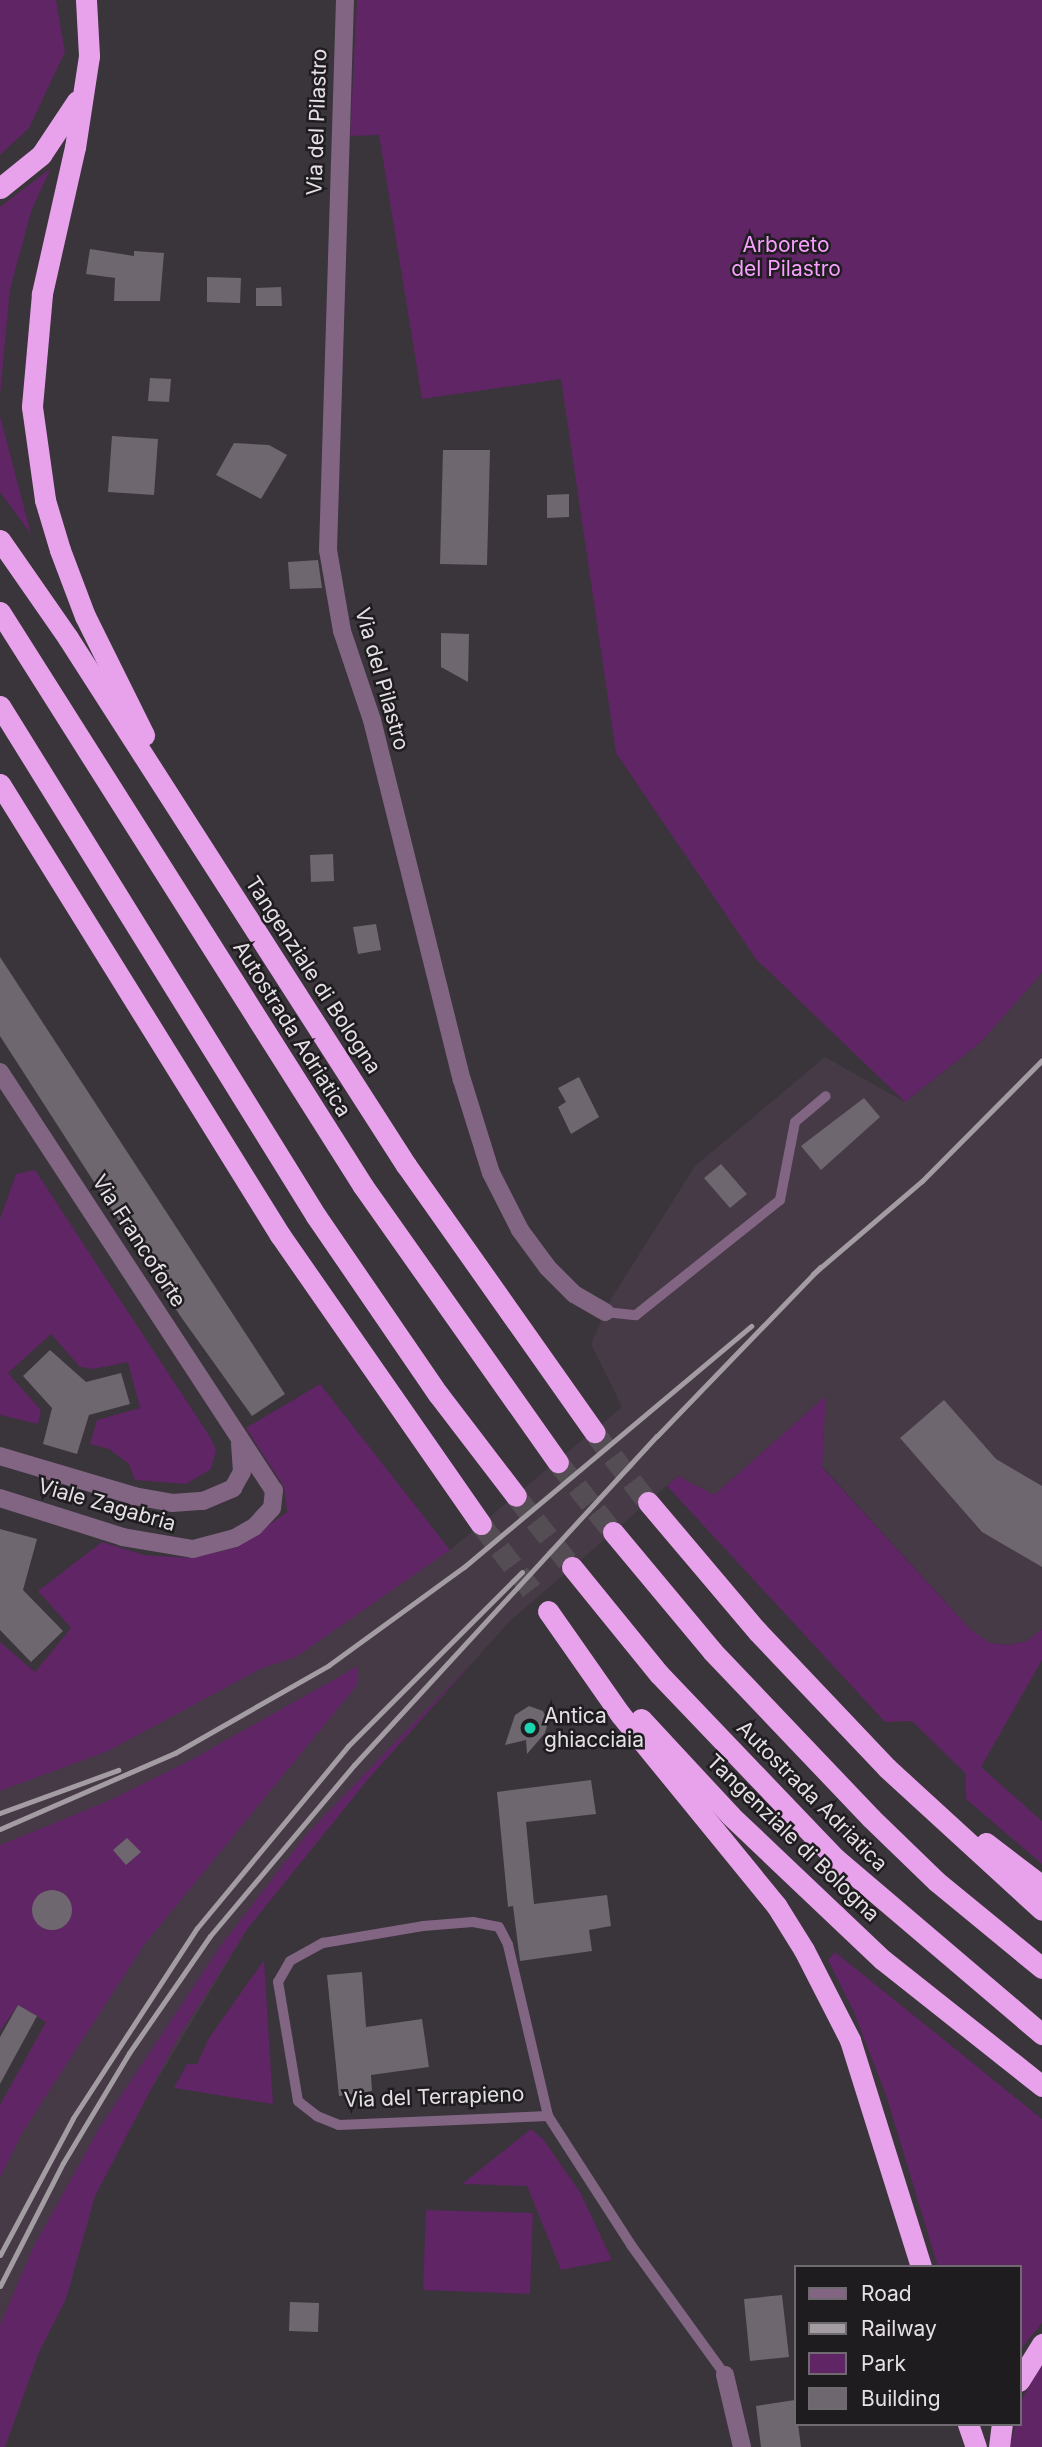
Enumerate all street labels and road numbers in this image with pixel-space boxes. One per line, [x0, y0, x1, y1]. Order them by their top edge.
street label: Via del Pilastro [302, 48, 332, 196]
street label: Via del Pilastro [350, 605, 414, 753]
street label: Tangenziale di Bologna [240, 872, 386, 1078]
street label: Autostrada Adriatica [228, 936, 356, 1122]
street label: Via Francoforte [87, 1170, 191, 1312]
street label: Viale Zagabria [35, 1473, 179, 1537]
street label: Autostrada Adriatica [731, 1715, 893, 1877]
street label: Tangenziale di Bologna [701, 1749, 885, 1927]
street label: Via del Terrapieno [343, 2081, 525, 2113]

